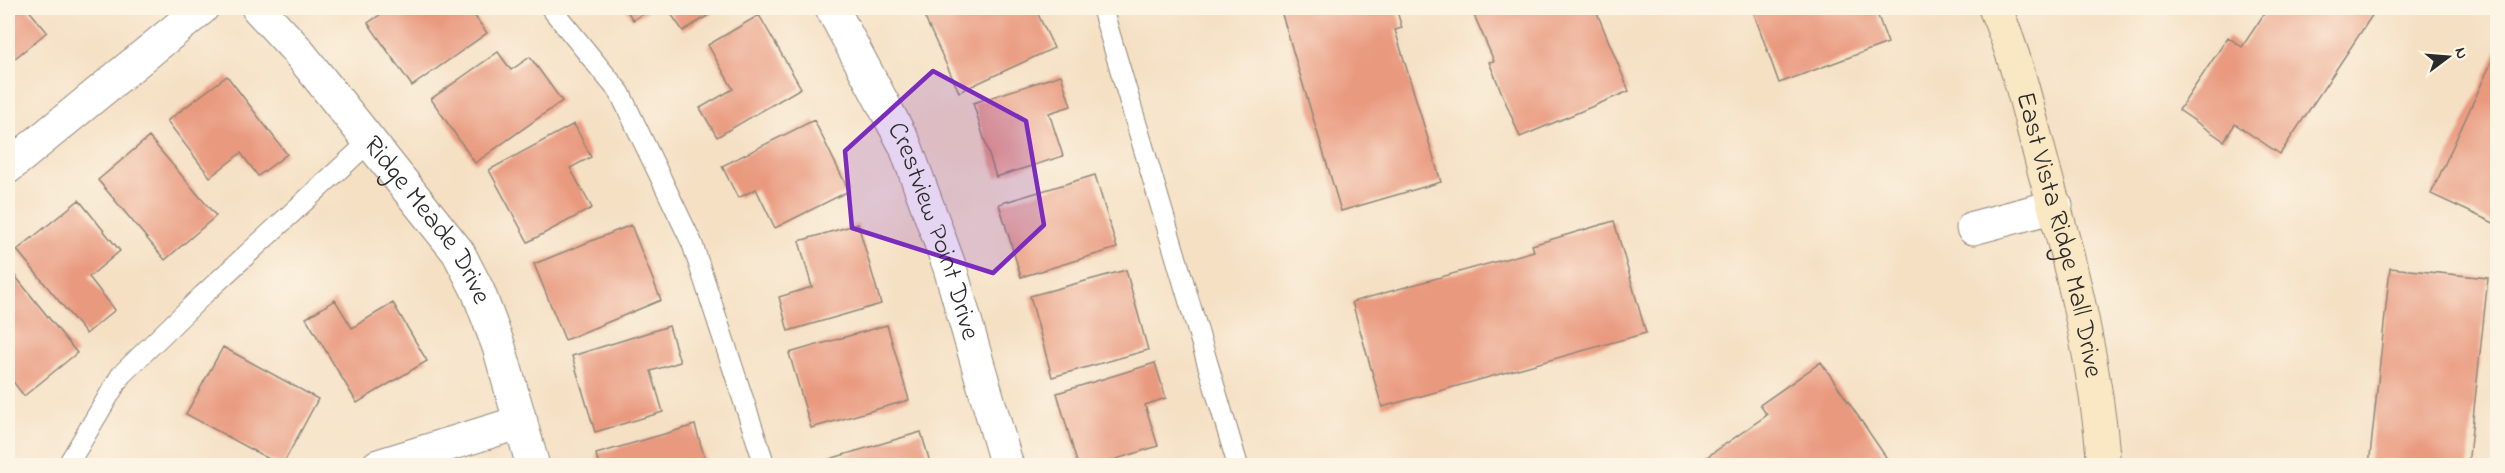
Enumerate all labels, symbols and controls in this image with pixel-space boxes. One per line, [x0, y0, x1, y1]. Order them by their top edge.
north arrow [2418, 27, 2478, 87]
text: N [2447, 45, 2474, 62]
street label: East Vista Ridge Mall Drive [2005, 88, 2112, 381]
street label: Crestview Point Drive [877, 115, 989, 345]
street label: Ridge Meade Drive [353, 128, 501, 310]

